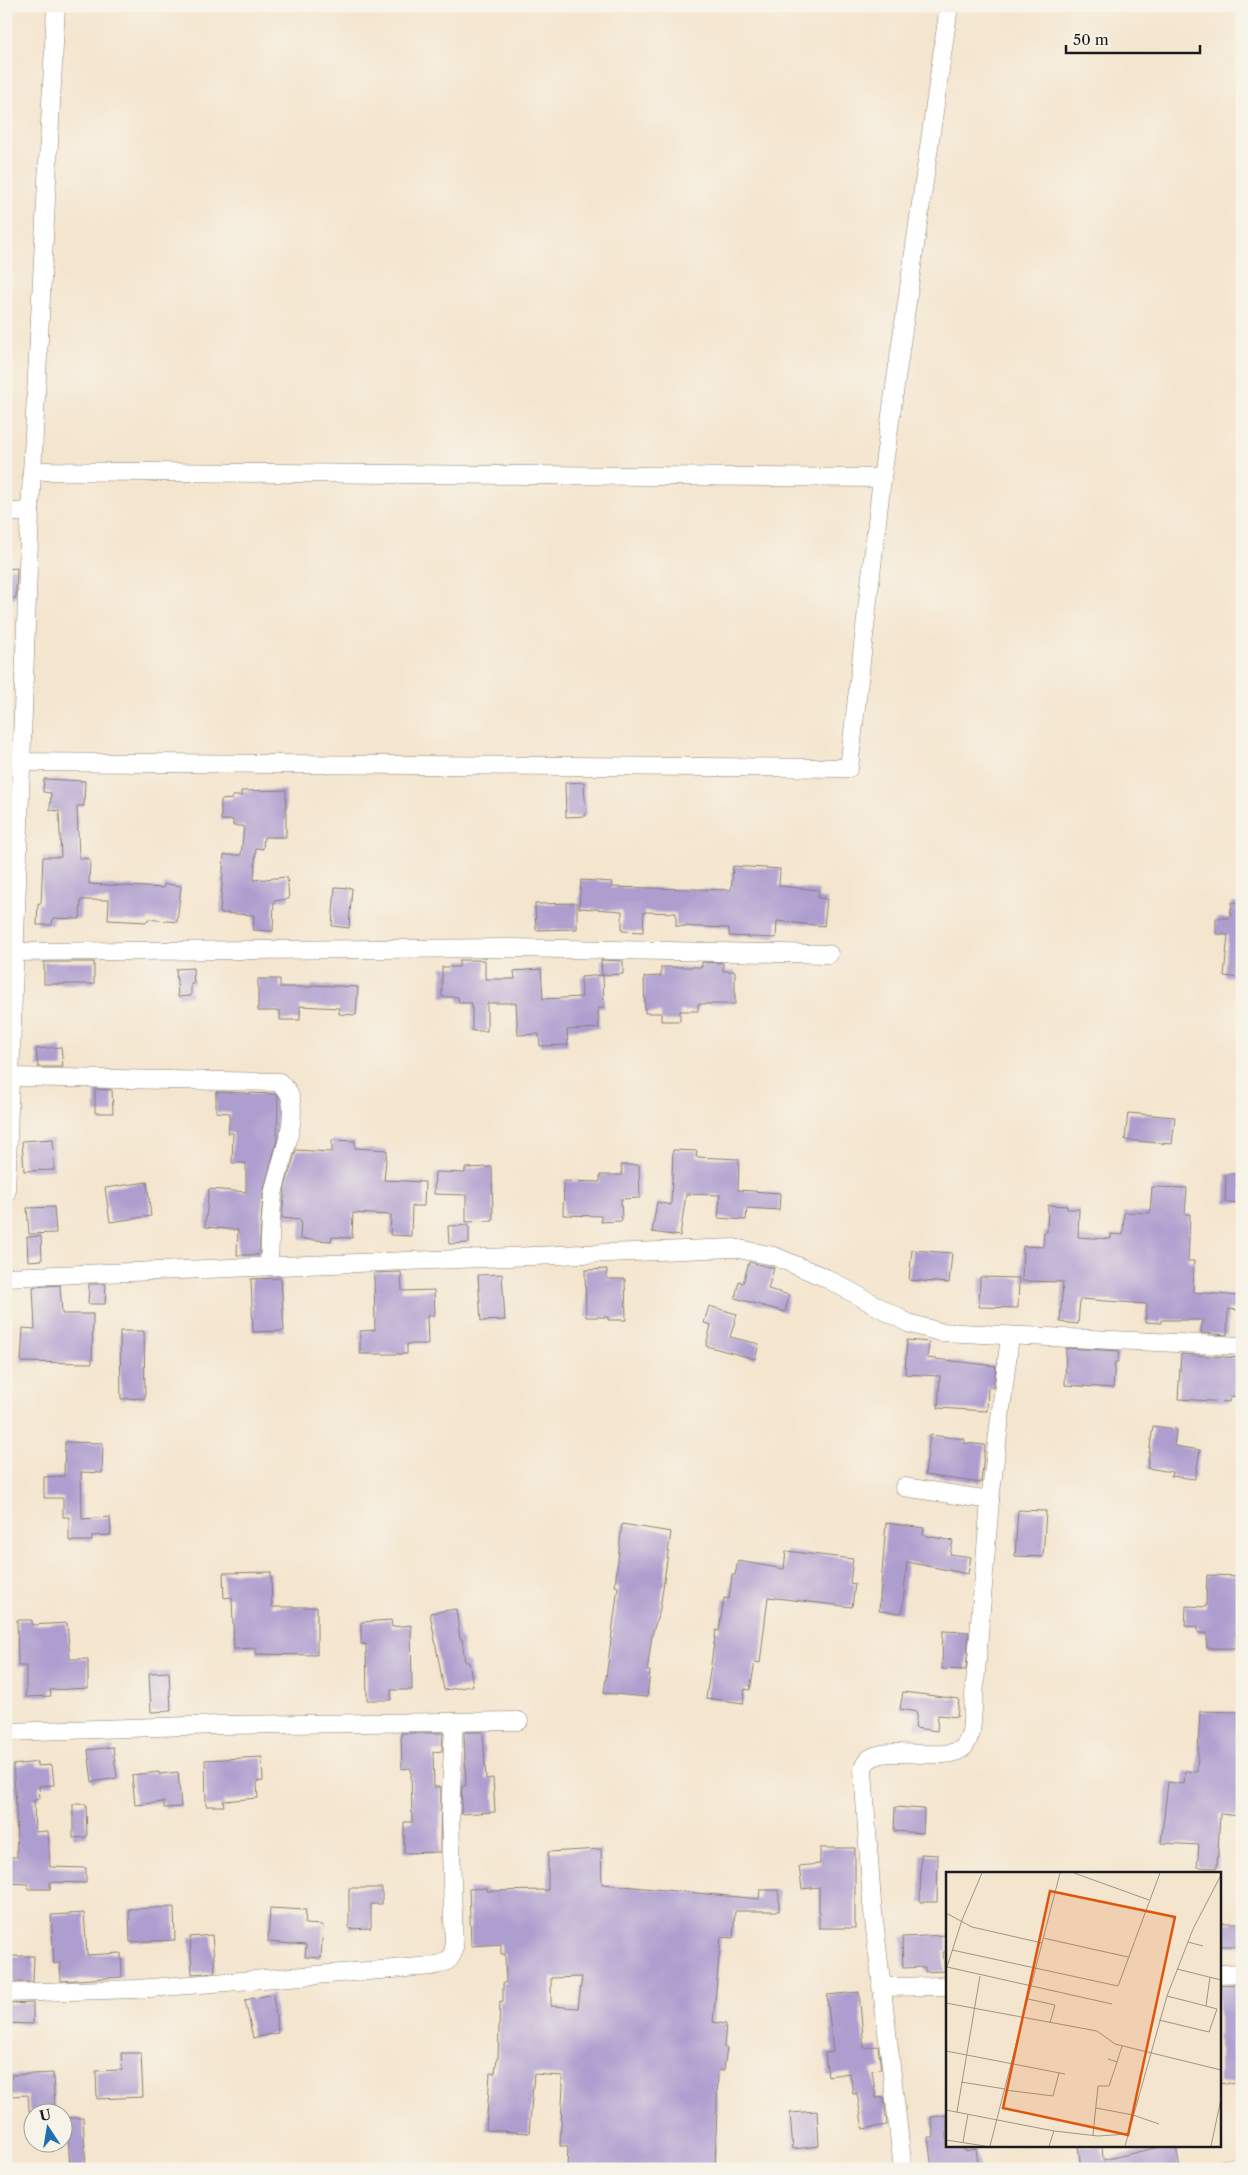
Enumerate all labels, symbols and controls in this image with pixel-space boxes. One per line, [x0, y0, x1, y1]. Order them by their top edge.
scale bar [1066, 22, 1199, 54]
text: 50 m [1073, 30, 1109, 49]
inset map [946, 1872, 1220, 2148]
north arrow [22, 2102, 72, 2152]
text: U [38, 2105, 53, 2125]

